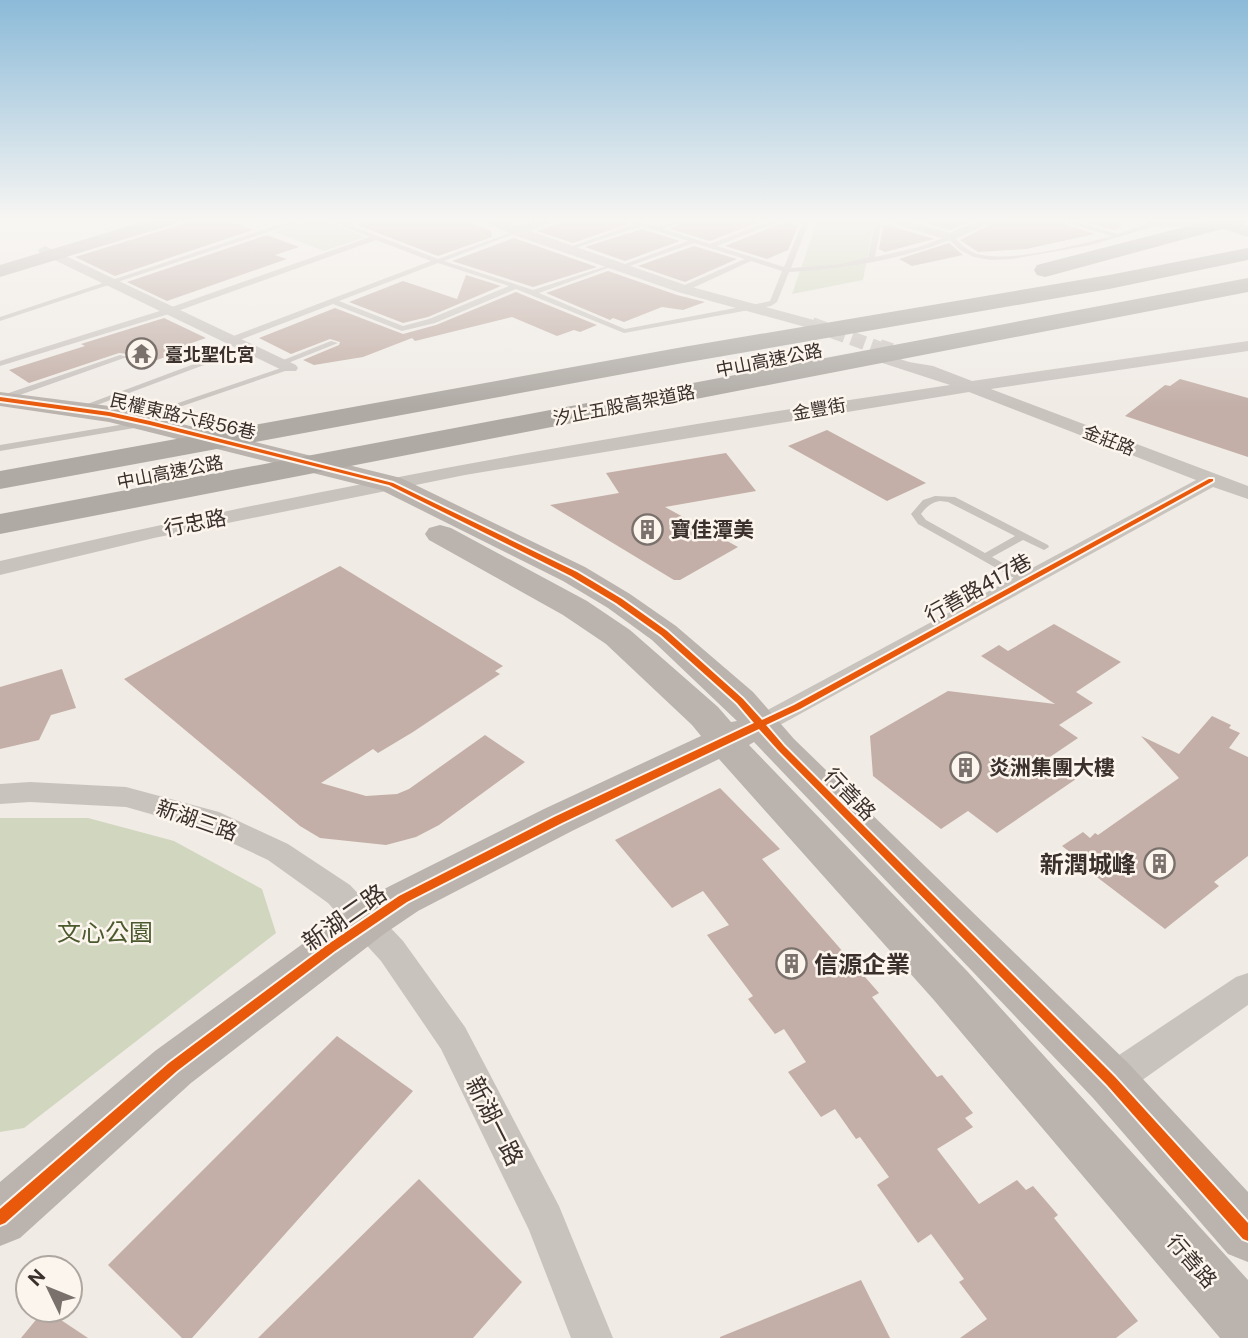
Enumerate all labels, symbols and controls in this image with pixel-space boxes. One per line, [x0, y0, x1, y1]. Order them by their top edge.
temple icon: 臺北聖化宮 [125, 337, 159, 371]
street label: 中山高速公路 [714, 339, 824, 381]
place label: 臺北聖化宮 [165, 344, 255, 365]
street label: 汐止五股高架道路 [551, 381, 697, 429]
street label: 民權東路六段56巷 [108, 389, 258, 443]
street label: 金豐街 [791, 394, 847, 424]
street label: 金莊路 [1080, 421, 1138, 459]
street label: 中山高速公路 [115, 451, 225, 493]
street label: 行忠路 [162, 505, 228, 541]
building icon: 寶佳潭美 [630, 512, 664, 546]
place label: 寶佳潭美 [670, 517, 754, 542]
street label: 行善路417巷 [920, 548, 1036, 628]
building icon: 炎洲集團大樓 [949, 750, 983, 784]
place label: 炎洲集團大樓 [989, 755, 1115, 780]
street label: 行善路 [819, 763, 881, 825]
street label: 新湖三路 [153, 795, 241, 845]
building icon: 新潤城峰 [1142, 847, 1176, 881]
place label: 新潤城峰 [1040, 850, 1136, 878]
street label: 新湖二路 [297, 878, 391, 956]
park label: 文心公園 [57, 918, 153, 946]
building icon: 信源企業 [774, 947, 808, 981]
place label: 信源企業 [814, 950, 910, 978]
street label: 新湖一路 [461, 1072, 529, 1170]
street label: 行善路 [1162, 1229, 1222, 1293]
north arrow [14, 1254, 84, 1324]
text: N [23, 1264, 50, 1290]

